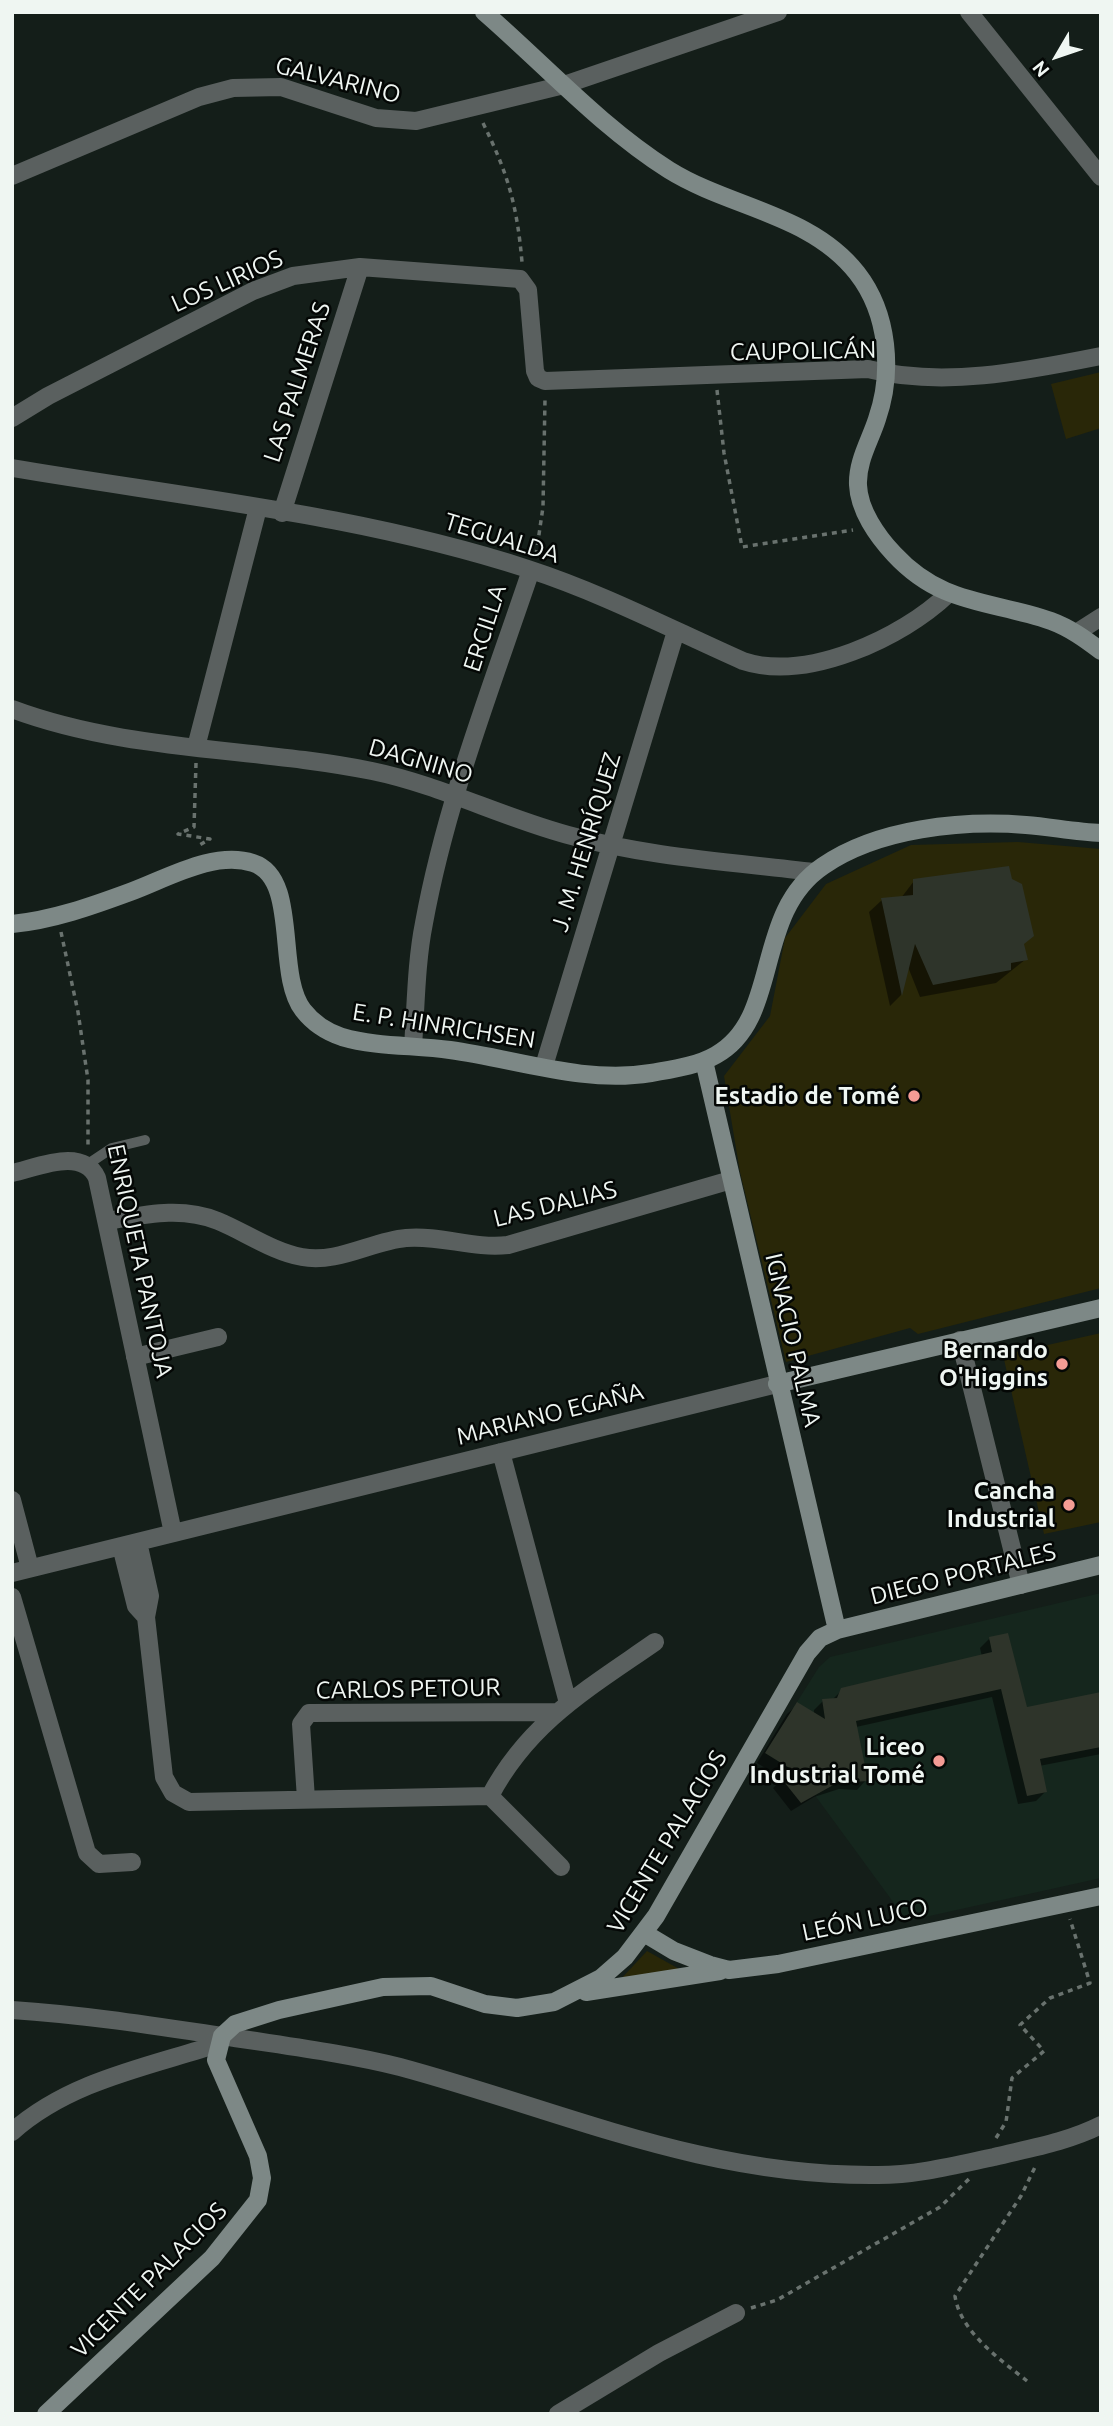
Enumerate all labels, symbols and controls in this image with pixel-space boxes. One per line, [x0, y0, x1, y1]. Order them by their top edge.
north arrow [1022, 21, 1092, 91]
street label: GALVARINO [272, 51, 404, 109]
text: N [1028, 57, 1054, 82]
street label: LOS LIRIOS [167, 244, 287, 318]
street label: LAS PALMERAS [258, 298, 336, 466]
street label: CAUPOLICÁN [729, 335, 877, 367]
street label: TEGUALDA [441, 507, 563, 569]
street label: ERCILLA [457, 581, 513, 675]
street label: DAGNINO [366, 732, 476, 790]
street label: J. M. HENRÍQUEZ [545, 749, 627, 935]
street label: E. P. HINRICHSEN [351, 997, 537, 1055]
place label: Estadio de Tomé [715, 1082, 900, 1110]
marker: Estadio de Tomé [906, 1088, 922, 1104]
street label: ENRIQUETA PANTOJA [101, 1142, 179, 1380]
street label: LAS DALIAS [490, 1175, 620, 1233]
street label: IGNACIO PALMA [759, 1250, 827, 1430]
place label: Bernardo O'Higgins [939, 1336, 1048, 1392]
marker: Bernardo O'Higgins [1054, 1356, 1070, 1372]
street label: MARIANO EGAÑA [453, 1377, 647, 1451]
place label: Cancha Industrial [947, 1477, 1055, 1533]
marker: Cancha Industrial [1061, 1497, 1077, 1513]
street label: DIEGO PORTALES [867, 1537, 1059, 1611]
street label: CARLOS PETOUR [315, 1673, 501, 1705]
place label: Liceo Industrial Tomé [749, 1733, 925, 1789]
street label: VICENTE PALACIOS [601, 1745, 733, 1939]
marker: Liceo Industrial Tomé [931, 1753, 947, 1769]
street label: LEÓN LUCO [799, 1893, 931, 1947]
street label: VICENTE PALACIOS [65, 2196, 233, 2364]

